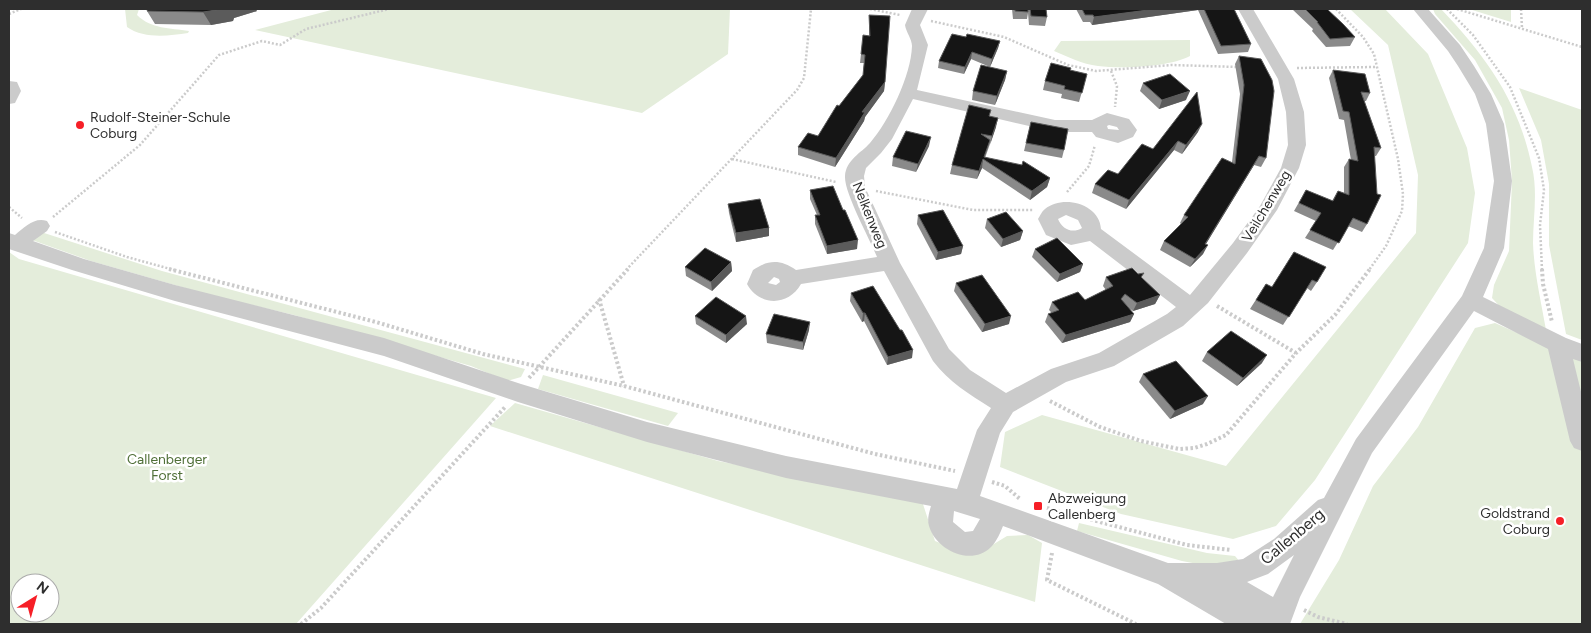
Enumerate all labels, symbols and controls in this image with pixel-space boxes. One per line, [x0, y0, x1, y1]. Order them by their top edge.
place label: Rudolf-Steiner-Schule Coburg [90, 109, 231, 142]
marker: Rudolf-Steiner-Schule Coburg [74, 119, 86, 131]
street label: Veilchenweg [1238, 167, 1294, 245]
street label: Nelkenweg [849, 179, 891, 251]
park label: Callenberger Forst [127, 451, 207, 484]
place label: Abzweigung Callenberg [1048, 490, 1126, 523]
marker: Abzweigung Callenberg [1032, 500, 1044, 512]
street label: Callenberg [1257, 504, 1328, 569]
place label: Goldstrand Coburg [1480, 505, 1550, 538]
marker: Goldstrand Coburg [1554, 515, 1566, 527]
north arrow [10, 573, 60, 623]
text: N [33, 578, 52, 598]

